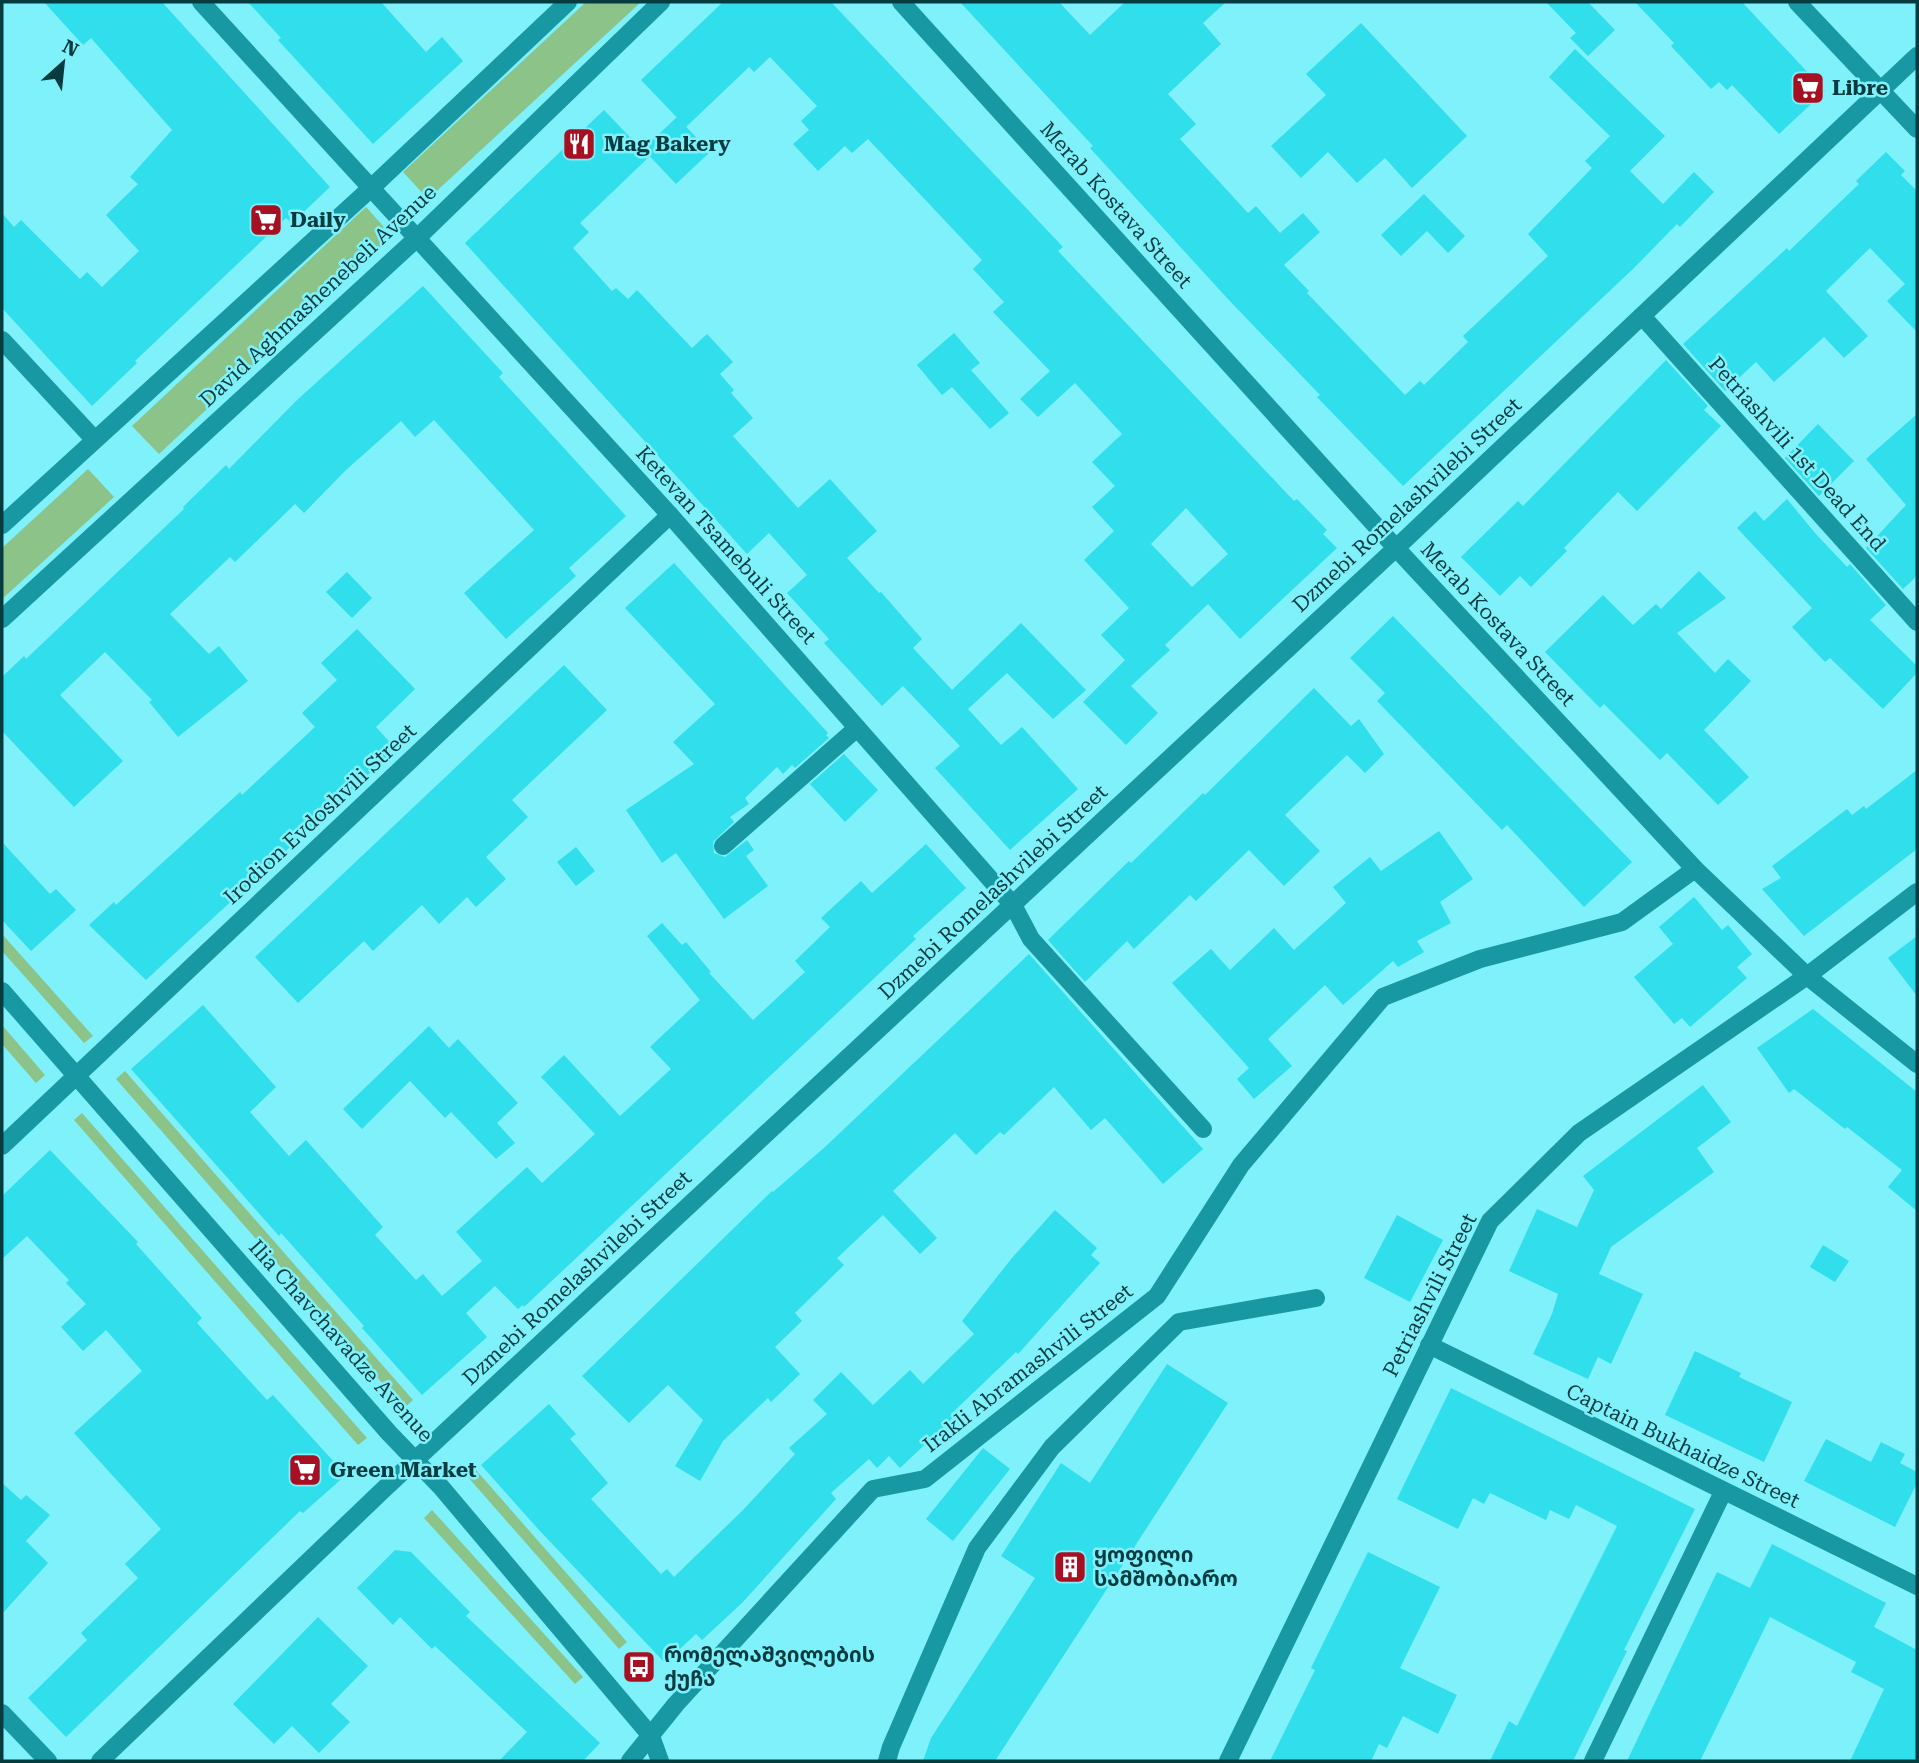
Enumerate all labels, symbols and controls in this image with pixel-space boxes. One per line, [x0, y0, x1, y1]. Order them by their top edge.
north arrow [28, 28, 98, 98]
text: N [59, 35, 83, 62]
supermarket icon: Libre [1789, 69, 1827, 107]
place label: Libre [1832, 76, 1888, 100]
street label: Merab Kostava Street [1035, 117, 1197, 293]
restaurant icon: Mag Bakery [560, 125, 598, 163]
place label: Mag Bakery [604, 132, 731, 156]
street label: David Aghmashenebeli Avenue [195, 180, 441, 412]
supermarket icon: Daily [247, 201, 285, 239]
place label: Daily [290, 208, 346, 232]
street label: Petriashvili 1st Dead End [1703, 352, 1891, 556]
street label: Dzmebi Romelashvilebi Street [1288, 393, 1526, 617]
street label: Ketevan Tsamebuli Street [631, 441, 821, 649]
street label: Merab Kostava Street [1416, 537, 1580, 711]
street label: Irodion Evdoshvili Street [219, 719, 421, 909]
street label: Dzmebi Romelashvilebi Street [874, 780, 1112, 1004]
street label: Dzmebi Romelashvilebi Street [458, 1166, 696, 1390]
street label: Petriashvili Street [1378, 1209, 1482, 1381]
street label: Ilia Chavchavadze Avenue [244, 1235, 438, 1447]
street label: Irakli Abramashvili Street [919, 1279, 1137, 1457]
street label: Captain Bukhaidze Street [1562, 1379, 1804, 1513]
supermarket icon: Green Market [286, 1451, 324, 1489]
place label: Green Market [330, 1458, 477, 1482]
place label: ყოფილი სამშობიარო [1094, 1543, 1238, 1591]
building icon: ყოფილი სამშობიარო [1051, 1548, 1089, 1586]
place label: რომელაშვილების ქუჩა [664, 1643, 875, 1691]
bus stop icon: რომელაშვილების ქუჩა [620, 1648, 658, 1686]

